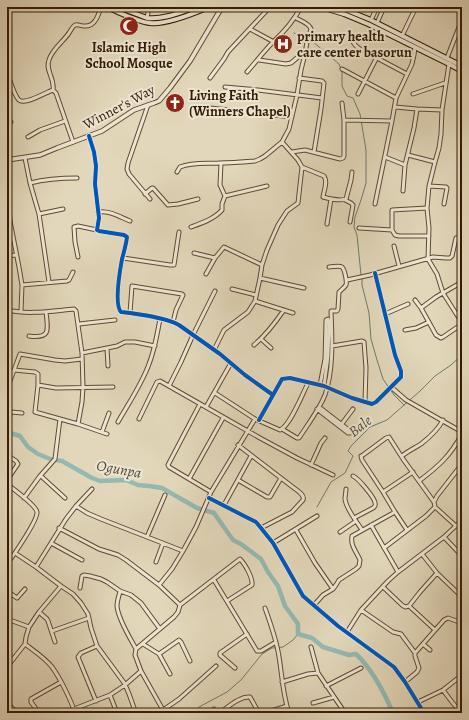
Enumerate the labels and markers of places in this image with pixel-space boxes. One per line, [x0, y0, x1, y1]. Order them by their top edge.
mosque icon: Islamic High School Mosque [118, 15, 140, 37]
place label: primary health care center basorun [297, 27, 412, 62]
hospital icon: primary health care center basorun [272, 33, 294, 55]
place label: Islamic High School Mosque [85, 38, 173, 73]
place label: Living Faith (Winners Chapel) [189, 86, 291, 121]
church icon: Living Faith (Winners Chapel) [164, 92, 186, 114]

